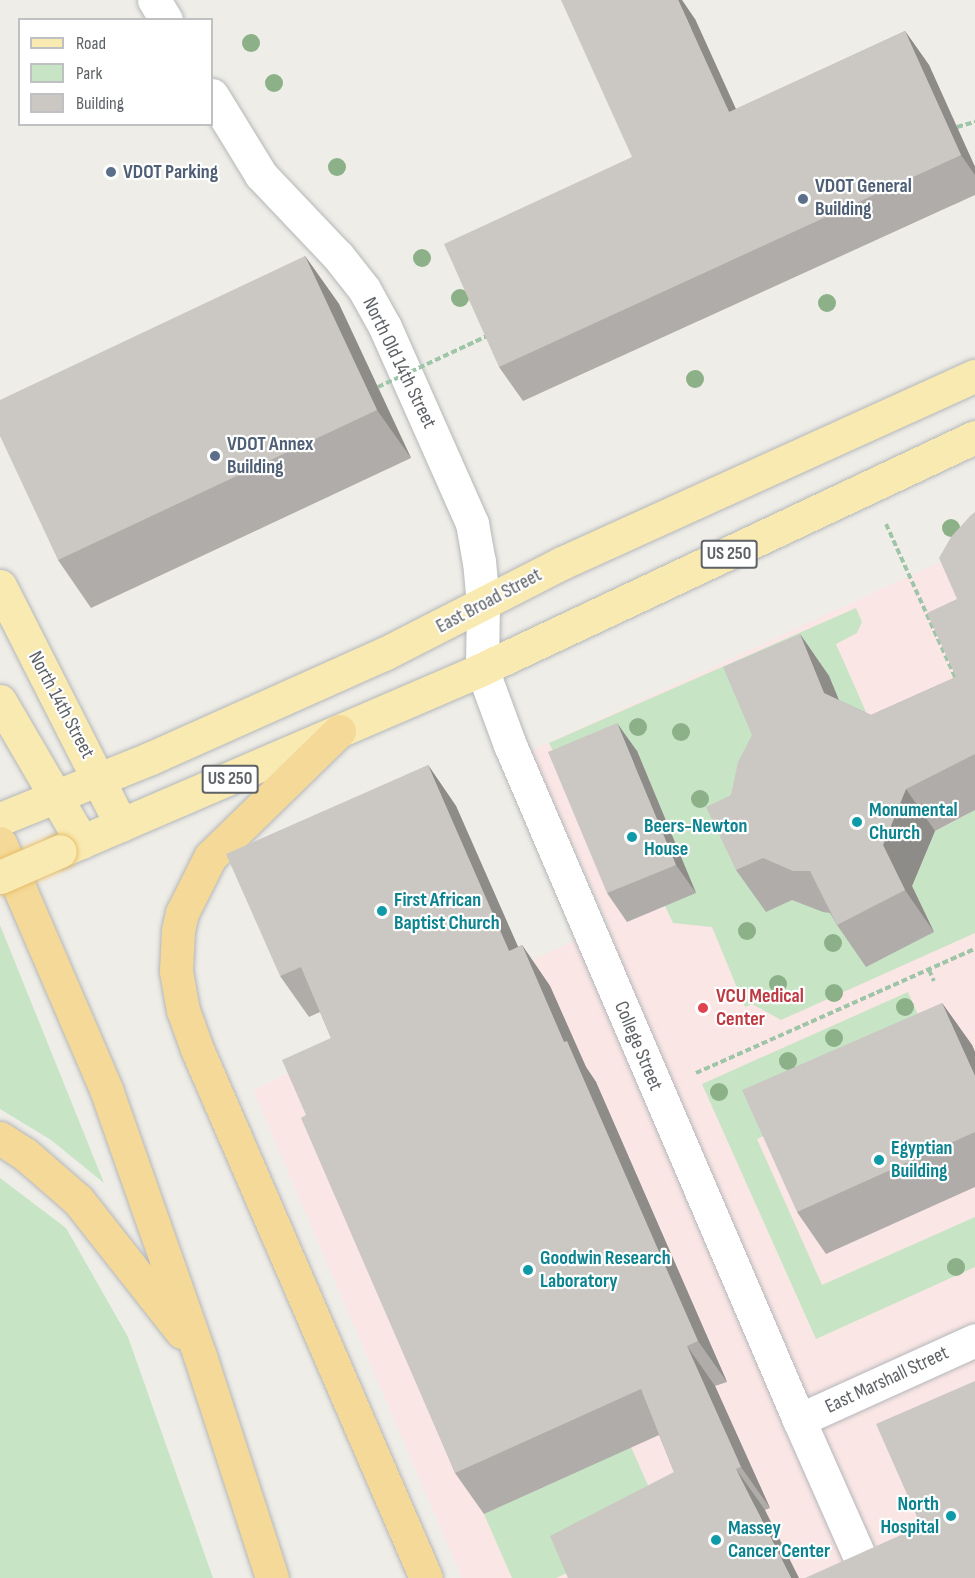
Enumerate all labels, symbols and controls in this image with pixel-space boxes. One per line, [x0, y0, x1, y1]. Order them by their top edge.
legend [18, 18, 213, 126]
text: Road [76, 33, 106, 54]
text: Park [76, 63, 102, 84]
text: Building [76, 93, 124, 114]
place label: VDOT Parking [123, 160, 218, 184]
marker: VDOT Parking [104, 165, 118, 179]
place label: VDOT General Building [815, 175, 912, 222]
marker: VDOT General Building [796, 192, 810, 206]
street label: North Old 14th Street [357, 294, 441, 432]
place label: VDOT Annex Building [227, 432, 313, 479]
marker: VDOT Annex Building [208, 449, 222, 463]
road number: US 250 [700, 539, 758, 569]
street label: East Broad Street [432, 563, 546, 639]
street label: North 14th Street [23, 647, 99, 763]
road number: US 250 [202, 764, 258, 794]
place label: Monumental Church [869, 798, 958, 845]
place label: Beers-Newton House [644, 814, 747, 861]
marker: Monumental Church [850, 815, 864, 829]
marker: Beers-Newton House [625, 830, 639, 844]
place label: First African Baptist Church [394, 888, 500, 935]
marker: First African Baptist Church [375, 904, 389, 918]
place label: VCU Medical Center [716, 984, 804, 1031]
street label: College Street [608, 998, 668, 1094]
marker: VCU Medical Center [694, 999, 712, 1017]
place label: Egyptian Building [891, 1136, 953, 1183]
marker: Egyptian Building [872, 1153, 886, 1167]
place label: Goodwin Research Laboratory [540, 1246, 671, 1293]
marker: Goodwin Research Laboratory [521, 1263, 535, 1277]
street label: East Marshall Street [821, 1341, 953, 1419]
place label: North Hospital [880, 1492, 939, 1539]
marker: North Hospital [944, 1509, 958, 1523]
place label: Massey Cancer Center [728, 1517, 830, 1564]
marker: Massey Cancer Center [709, 1533, 723, 1547]

